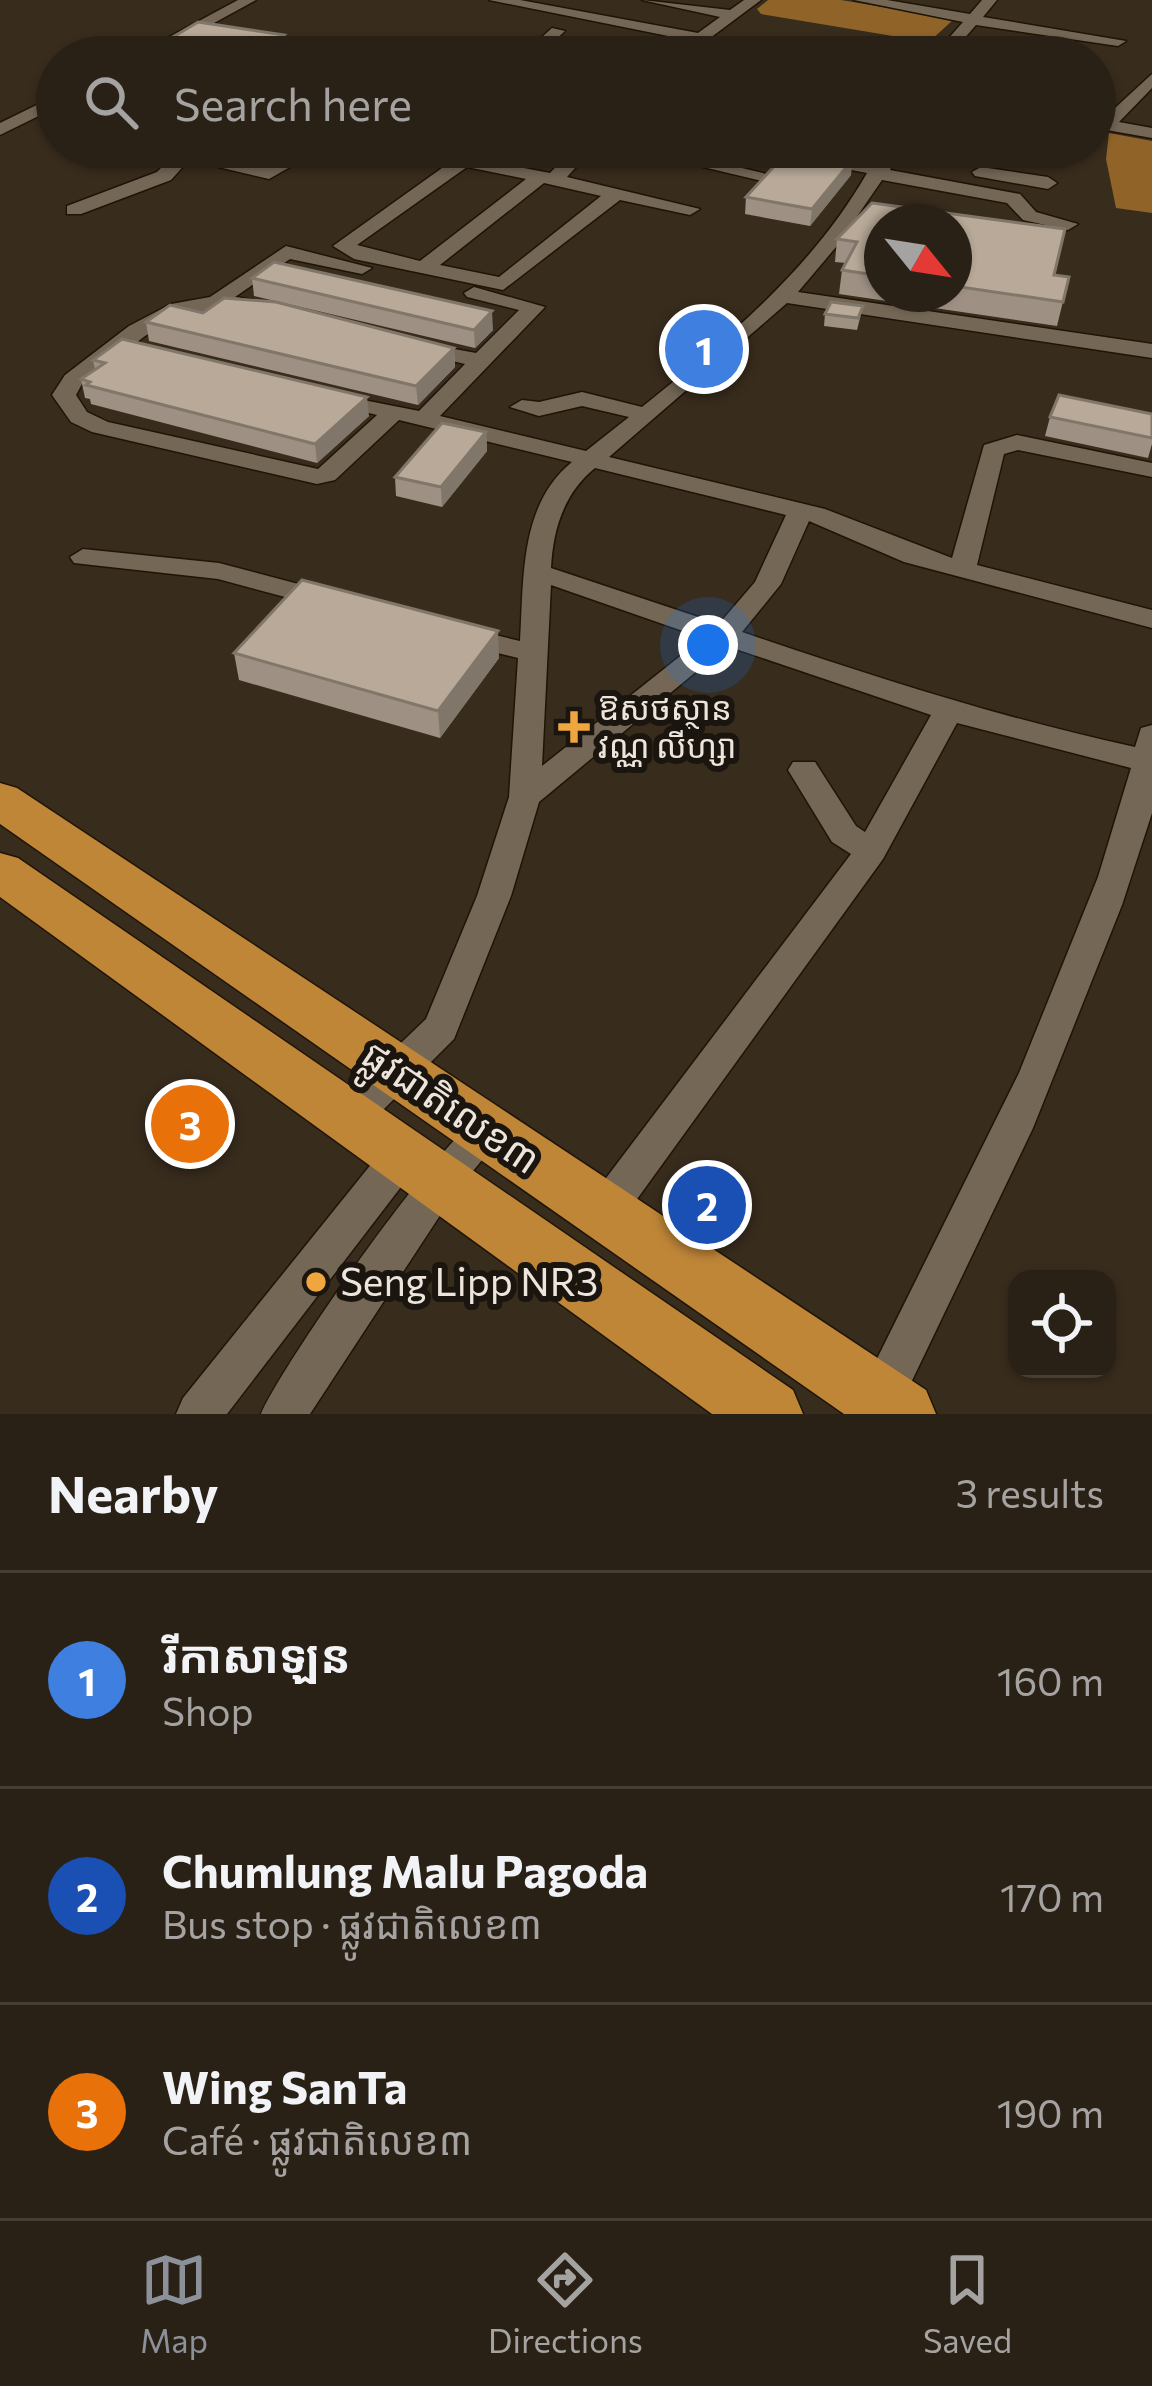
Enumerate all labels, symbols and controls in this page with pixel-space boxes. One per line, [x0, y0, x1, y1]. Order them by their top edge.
search box [36, 36, 1116, 168]
icon: search [78, 69, 144, 135]
text: Search here [174, 75, 412, 130]
north arrow [864, 204, 972, 312]
pin: 1 [665, 304, 743, 394]
your location [678, 615, 738, 675]
place label: ឱសថស្ថាន វណ្ណ លីហ្សា [598, 686, 737, 768]
marker: ឱសថស្ថាន វណ្ណ លីហ្សា [561, 714, 587, 740]
street label: ផ្លូវជាតិលេខ៣ [347, 1028, 550, 1194]
pin: 3 [151, 1079, 229, 1169]
pin: 2 [668, 1160, 746, 1250]
place label: Seng Lipp NR3 [340, 1256, 598, 1304]
marker: Seng Lipp NR3 [303, 1269, 329, 1295]
map controls [1008, 1270, 1116, 1378]
button: locate [1008, 1270, 1116, 1378]
text: Nearby [48, 1461, 218, 1524]
text: 3 results [956, 1468, 1104, 1516]
text: រីកាសាឡន [162, 1627, 351, 1682]
text: 1 [78, 1656, 96, 1704]
text: 160 m [997, 1656, 1104, 1704]
text: Shop [162, 1686, 254, 1734]
text: Chumlung Malu Pagoda [162, 1842, 648, 1897]
text: 2 [76, 1872, 98, 1920]
text: 170 m [1000, 1872, 1104, 1920]
text: Bus stop · ផ្លូវជាតិលេខ៣ [162, 1899, 542, 1947]
text: Wing SanTa [162, 2058, 407, 2113]
text: 3 [76, 2088, 98, 2136]
text: 190 m [997, 2088, 1104, 2136]
text: Café · ផ្លូវជាតិលេខ៣ [162, 2115, 472, 2163]
tab: Map [140, 2247, 208, 2360]
tab: Directions [488, 2247, 643, 2360]
tab: Saved [923, 2247, 1012, 2360]

